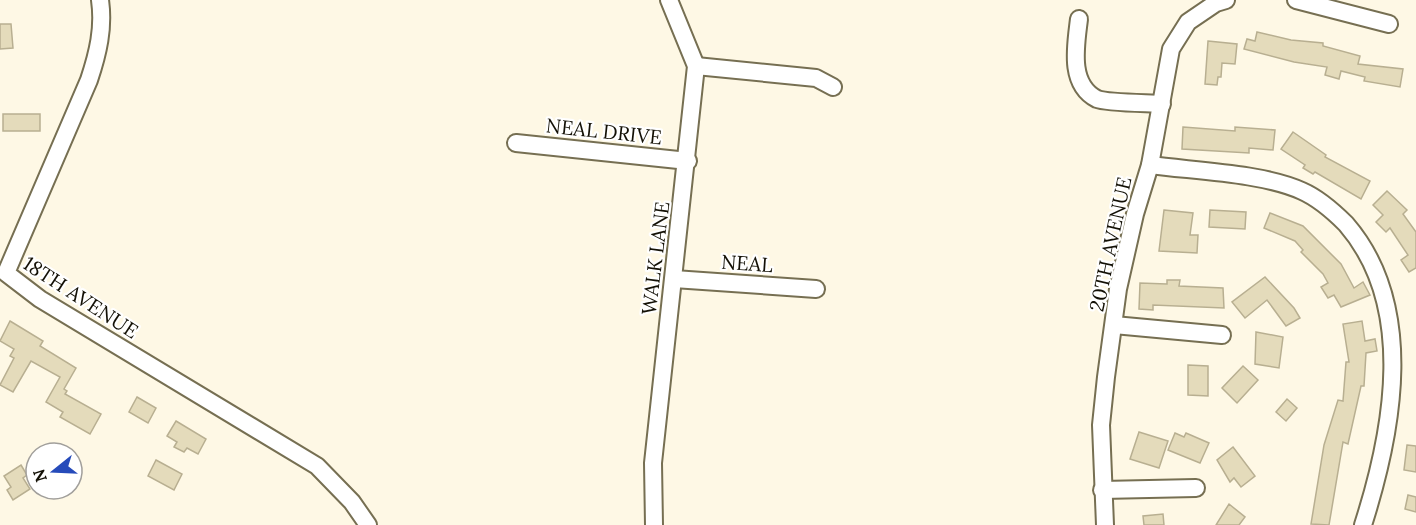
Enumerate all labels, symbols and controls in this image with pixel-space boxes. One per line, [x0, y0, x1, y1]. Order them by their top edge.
street label: NEAL DRIVE [545, 112, 663, 150]
street label: 20TH AVENUE [1084, 175, 1136, 313]
street label: WALK LANE [636, 200, 674, 316]
street label: NEAL [720, 249, 774, 277]
street label: 18TH AVENUE [19, 251, 143, 343]
north arrow [24, 441, 84, 501]
text: N [28, 467, 51, 485]

